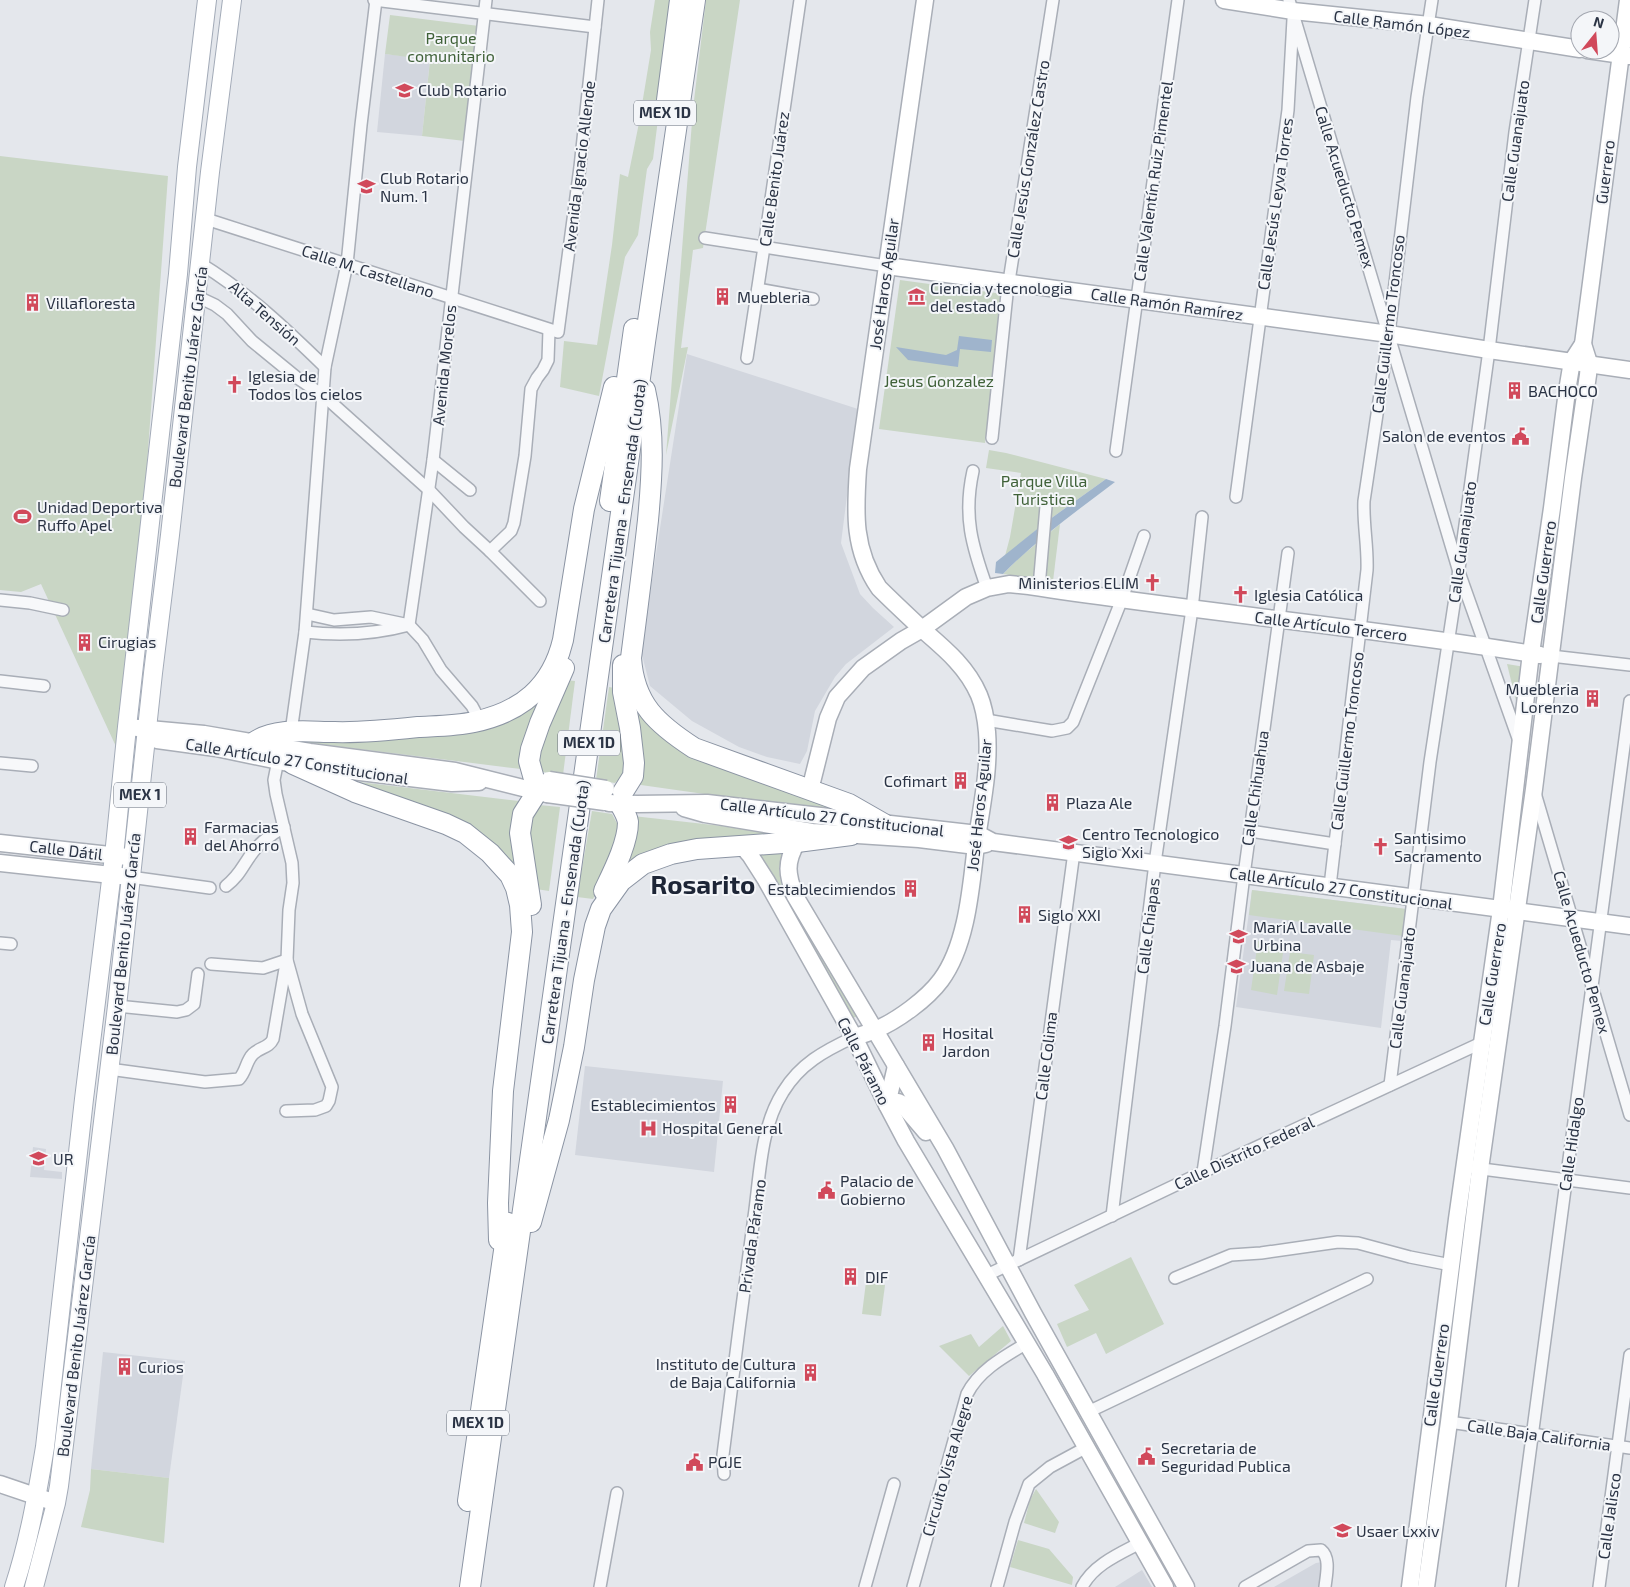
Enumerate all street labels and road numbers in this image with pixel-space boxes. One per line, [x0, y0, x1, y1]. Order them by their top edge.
street label: Calle Ramón López [1333, 6, 1471, 41]
street label: Calle Jesús González Castro [1002, 59, 1053, 259]
street label: Calle Valentín Ruiz Pimentel [1129, 79, 1176, 282]
street label: Calle Guanajuato [1497, 79, 1533, 203]
street label: Avenida Ignacio Allende [559, 80, 598, 252]
road number: MEX 1D [634, 100, 696, 126]
street label: Calle Acueducto Pemex [1312, 103, 1379, 271]
street label: Calle Benito Juárez [755, 110, 792, 248]
street label: Calle Jesús Leyva Torres [1253, 117, 1296, 291]
street label: Guerrero [1591, 139, 1618, 205]
street label: José Haros Aguilar [865, 216, 902, 351]
street label: Calle Guillermo Troncoso [1367, 233, 1408, 414]
street label: Calle M. Castellano [299, 240, 437, 301]
street label: Boulevard Benito Juárez García [164, 265, 211, 489]
street label: Alta Tensión [226, 276, 305, 349]
street label: Calle Ramón Ramírez [1090, 283, 1245, 324]
street label: Avenida Morelos [428, 304, 459, 426]
street label: Carretera Tijuana - Ensenada (Cuota) [594, 378, 650, 644]
street label: Calle Guanajuato [1444, 480, 1480, 604]
street label: Calle Guerrero [1526, 519, 1559, 625]
street label: Calle Artículo Tercero [1254, 607, 1408, 644]
street label: Calle Guillermo Troncoso [1326, 650, 1367, 831]
street label: Calle Chihuahua [1237, 729, 1272, 847]
road number: MEX 1D [558, 730, 620, 756]
street label: Calle Artículo 27 Constitucional [184, 733, 410, 788]
street label: José Haros Aguilar [962, 737, 995, 872]
street label: Carretera Tijuana - Ensenada (Cuota) [537, 779, 593, 1045]
road number: MEX 1 [114, 782, 166, 808]
street label: Calle Artículo 27 Constitucional [719, 793, 945, 840]
street label: Boulevard Benito Juárez García [101, 832, 144, 1056]
street label: Calle Dátil [28, 836, 104, 863]
street label: Calle Artículo 27 Constitucional [1228, 862, 1454, 913]
street label: Calle Acueducto Pemex [1550, 868, 1615, 1036]
street label: Calle Chiapas [1132, 877, 1163, 975]
street label: Calle Guerrero [1474, 921, 1509, 1027]
street label: Calle Guanajuato [1385, 926, 1419, 1050]
street label: Calle Colima [1031, 1010, 1060, 1101]
street label: Calle Páramo [834, 1014, 895, 1108]
street label: Calle Hidalgo [1554, 1096, 1587, 1192]
street label: Calle Distrito Federal [1171, 1112, 1317, 1193]
street label: Privada Páramo [734, 1178, 769, 1294]
street label: Boulevard Benito Juárez García [52, 1234, 99, 1458]
street label: Calle Guerrero [1419, 1322, 1452, 1428]
street label: Circuito Vista Alegre [917, 1393, 976, 1538]
road number: MEX 1D [447, 1410, 509, 1436]
street label: Calle Baja California [1466, 1415, 1612, 1455]
street label: Calle Jalisco [1593, 1471, 1624, 1560]

